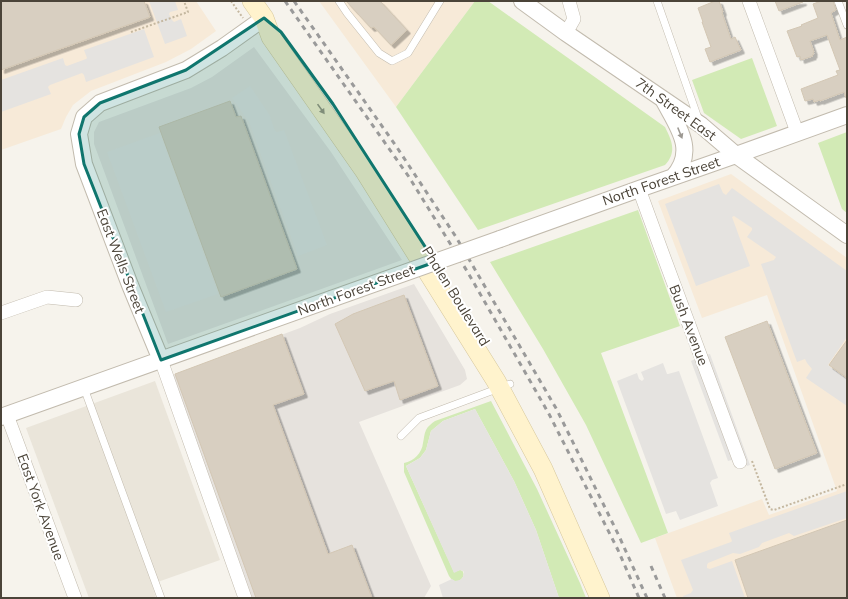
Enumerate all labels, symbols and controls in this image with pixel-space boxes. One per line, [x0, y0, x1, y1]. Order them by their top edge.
street label: 7th Street East [632, 74, 720, 145]
one-way arrow [317, 104, 325, 115]
one-way arrow [677, 127, 683, 138]
street label: North Forest Street [600, 152, 722, 210]
street label: East Wells Street [93, 206, 149, 316]
street label: Phalen Boulevard [418, 243, 494, 349]
street label: North Forest Street [295, 260, 417, 319]
street label: Bush Avenue [665, 282, 713, 368]
street label: East York Avenue [13, 451, 69, 563]

